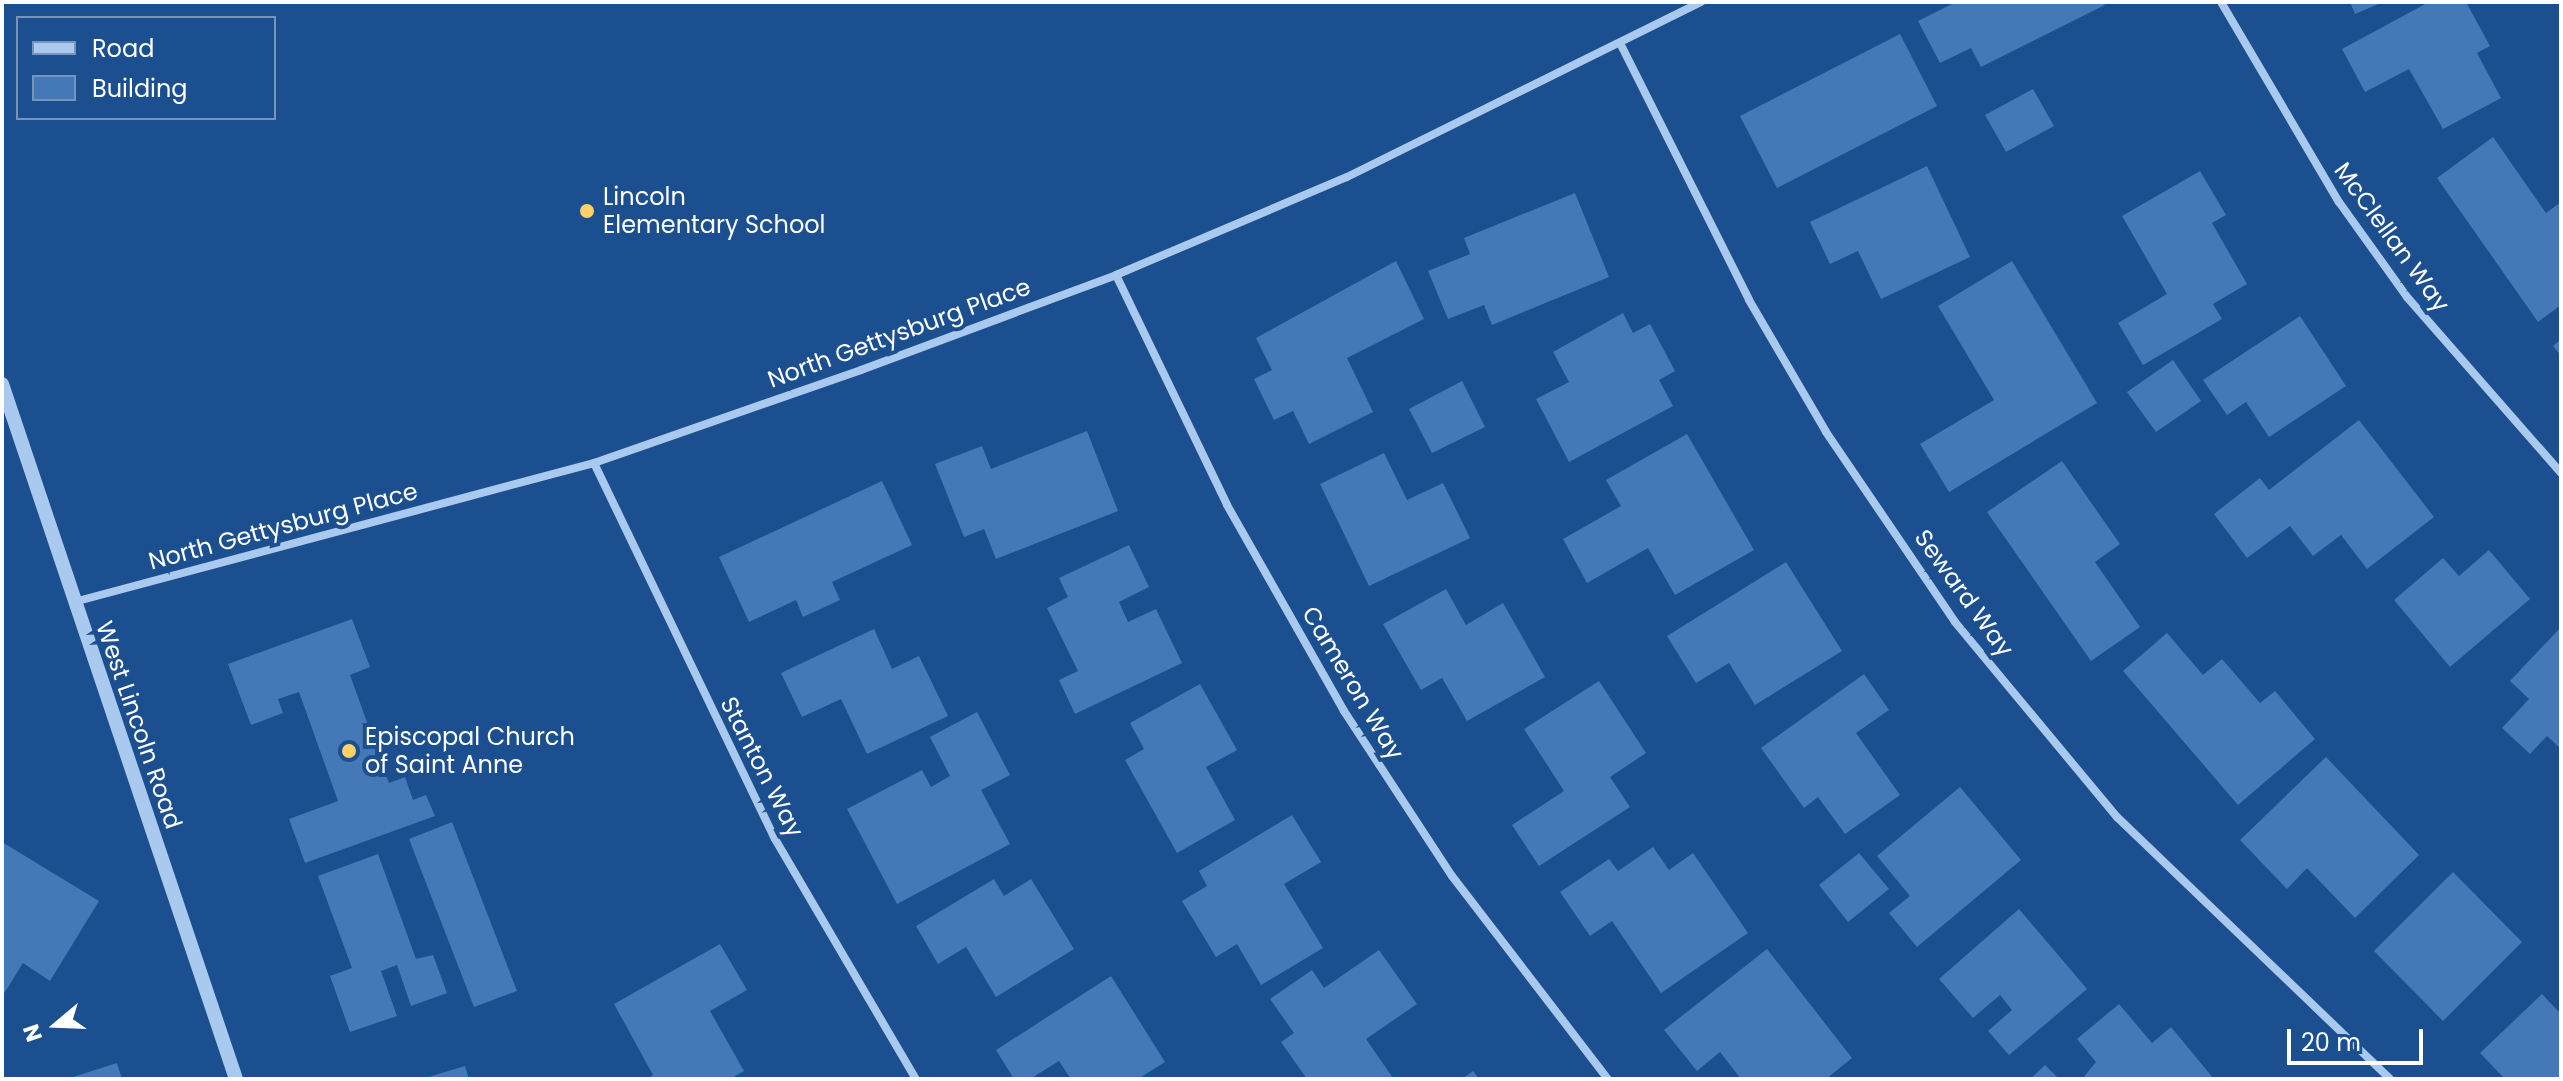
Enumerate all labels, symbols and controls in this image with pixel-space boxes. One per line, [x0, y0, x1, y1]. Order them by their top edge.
legend [16, 16, 276, 120]
text: Road [92, 32, 154, 65]
text: Building [92, 72, 188, 105]
street label: McClellan Way [2328, 157, 2456, 317]
place label: Lincoln Elementary School [603, 183, 826, 239]
marker: Lincoln Elementary School [578, 202, 596, 220]
street label: North Gettysburg Place [764, 272, 1034, 394]
street label: North Gettysburg Place [145, 476, 421, 576]
street label: Seward Way [1908, 524, 2020, 662]
street label: Cameron Way [1296, 601, 1410, 765]
street label: West Lincoln Road [90, 617, 188, 833]
street label: Stanton Way [714, 692, 810, 842]
place label: Episcopal Church of Saint Anne [365, 723, 575, 779]
marker: Episcopal Church of Saint Anne [340, 742, 358, 760]
north arrow [16, 985, 96, 1065]
scale bar [2291, 1013, 2427, 1063]
text: N [15, 1020, 50, 1046]
text: 20 m [2301, 1026, 2361, 1059]

